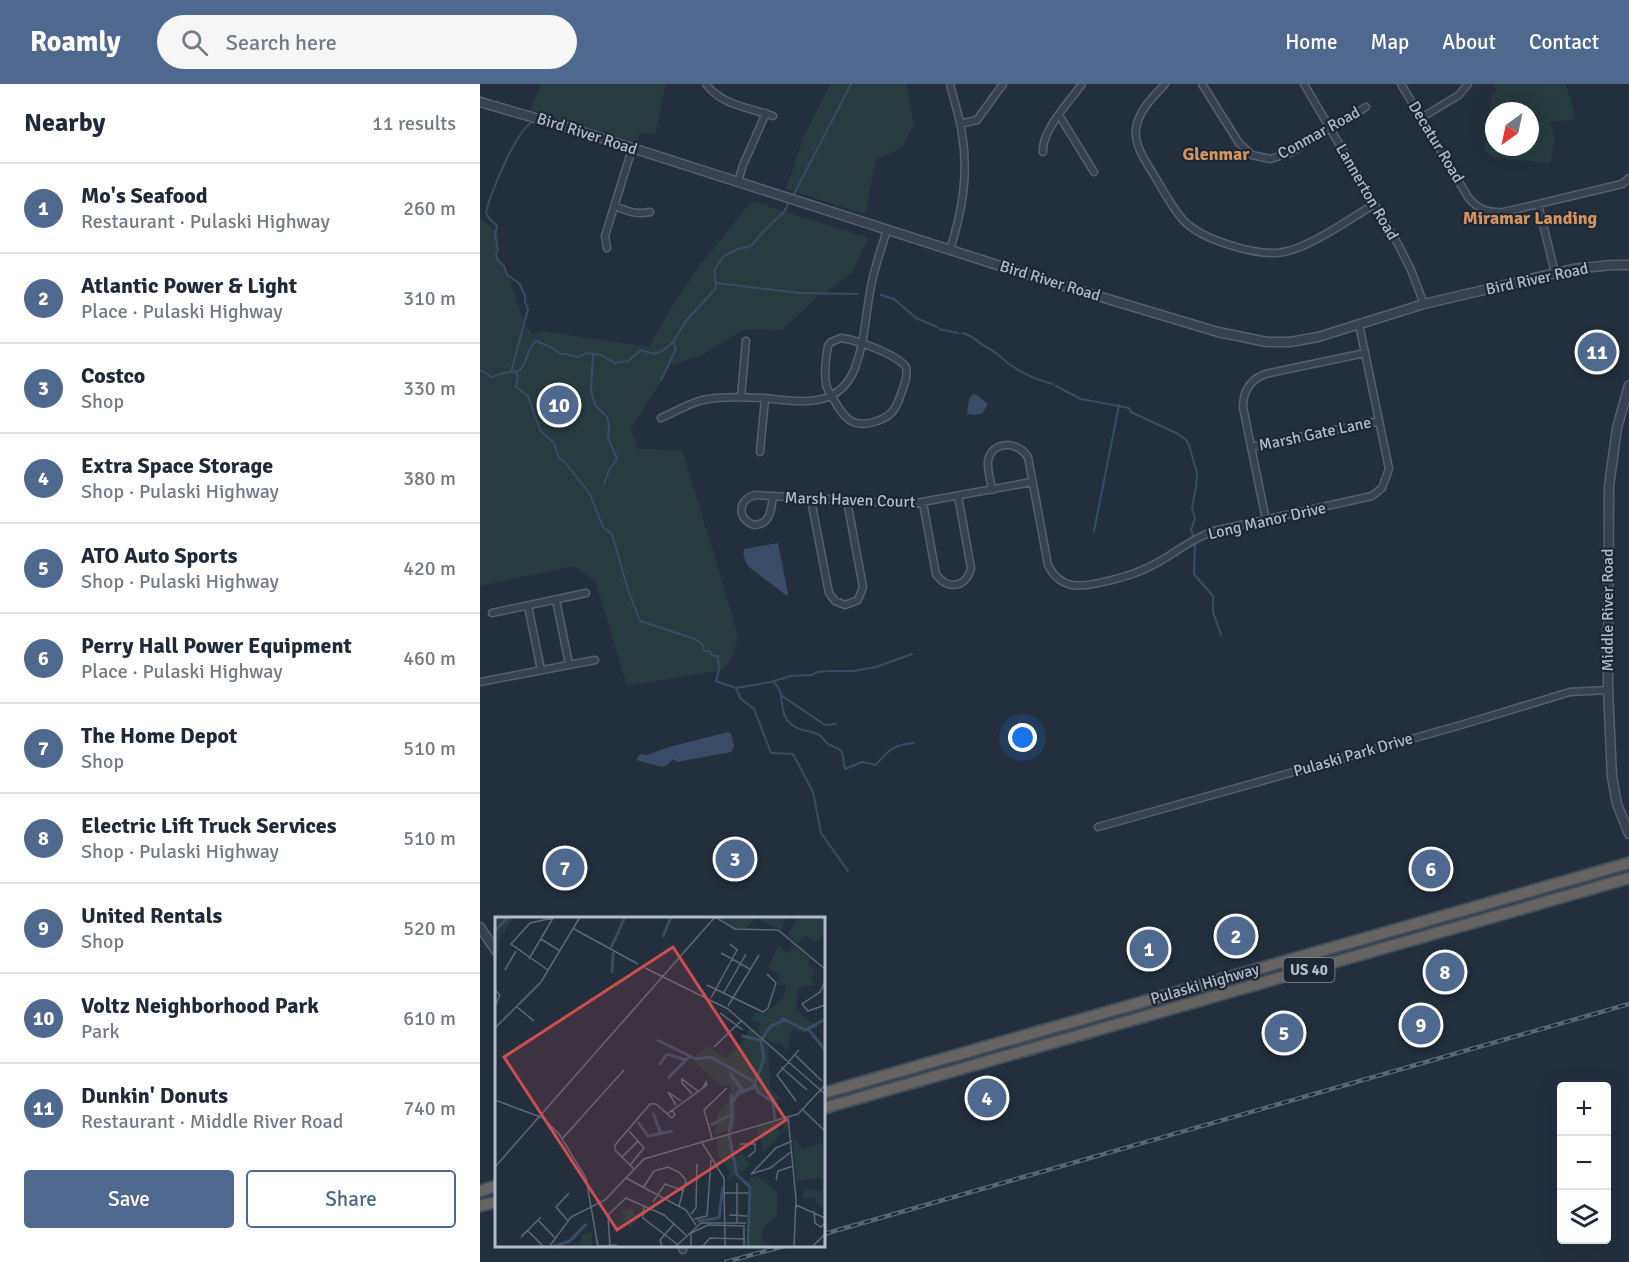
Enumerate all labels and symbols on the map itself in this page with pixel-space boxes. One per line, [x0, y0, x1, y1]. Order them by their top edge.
street label: Decatur Road [1404, 97, 1468, 187]
street label: Conmar Road [1274, 102, 1364, 164]
north arrow [1485, 102, 1539, 156]
street label: Bird River Road [534, 108, 640, 160]
street label: Lannerton Road [1331, 140, 1403, 244]
district label: Glenmar [1183, 143, 1250, 165]
district label: Miramar Landing [1463, 207, 1598, 229]
street label: Bird River Road [997, 256, 1103, 306]
street label: Bird River Road [1484, 258, 1590, 300]
pin: 11 [1578, 330, 1616, 374]
pin: 10 [540, 382, 578, 428]
street label: Marsh Gate Lane [1257, 412, 1373, 456]
street label: Marsh Haven Court [784, 488, 916, 512]
street label: Long Manor Drive [1206, 498, 1328, 544]
street label: Middle River Road [1598, 549, 1618, 671]
your location [1008, 723, 1037, 752]
street label: Pulaski Park Drive [1291, 728, 1415, 782]
pin: 3 [716, 836, 754, 882]
pin: 7 [546, 846, 584, 890]
pin: 6 [1412, 846, 1450, 892]
pin: 2 [1216, 914, 1256, 958]
inset map [495, 917, 825, 1247]
pin: 1 [1130, 926, 1168, 972]
pin: 8 [1426, 950, 1464, 994]
road number: US 40 [1284, 958, 1334, 982]
street label: Pulaski Highway [1148, 959, 1262, 1009]
pin: 9 [1402, 1002, 1440, 1048]
pin: 5 [1264, 1010, 1304, 1056]
pin: 4 [968, 1076, 1006, 1120]

